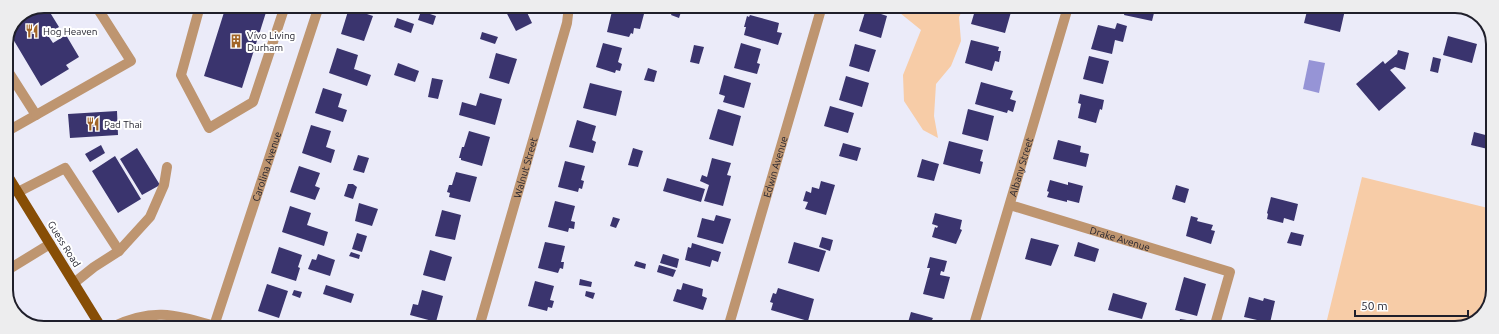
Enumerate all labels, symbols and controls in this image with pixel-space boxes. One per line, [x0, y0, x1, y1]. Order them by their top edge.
restaurant icon: Hog Heaven [24, 23, 40, 39]
place label: Hog Heaven [43, 26, 98, 37]
place label: Vivo Living Durham [247, 30, 295, 53]
building icon: Vivo Living Durham [228, 33, 244, 49]
restaurant icon: Pad Thai [85, 116, 101, 132]
place label: Pad Thai [104, 119, 142, 130]
street label: Carolina Avenue [250, 130, 283, 203]
street label: Edwin Avenue [761, 135, 789, 199]
street label: Walnut Street [511, 136, 539, 199]
street label: Albany Street [1007, 136, 1035, 198]
street label: Guess Road [46, 219, 82, 269]
street label: Drake Avenue [1089, 224, 1151, 253]
scale bar [1355, 292, 1468, 318]
text: 50 m [1361, 299, 1388, 312]

